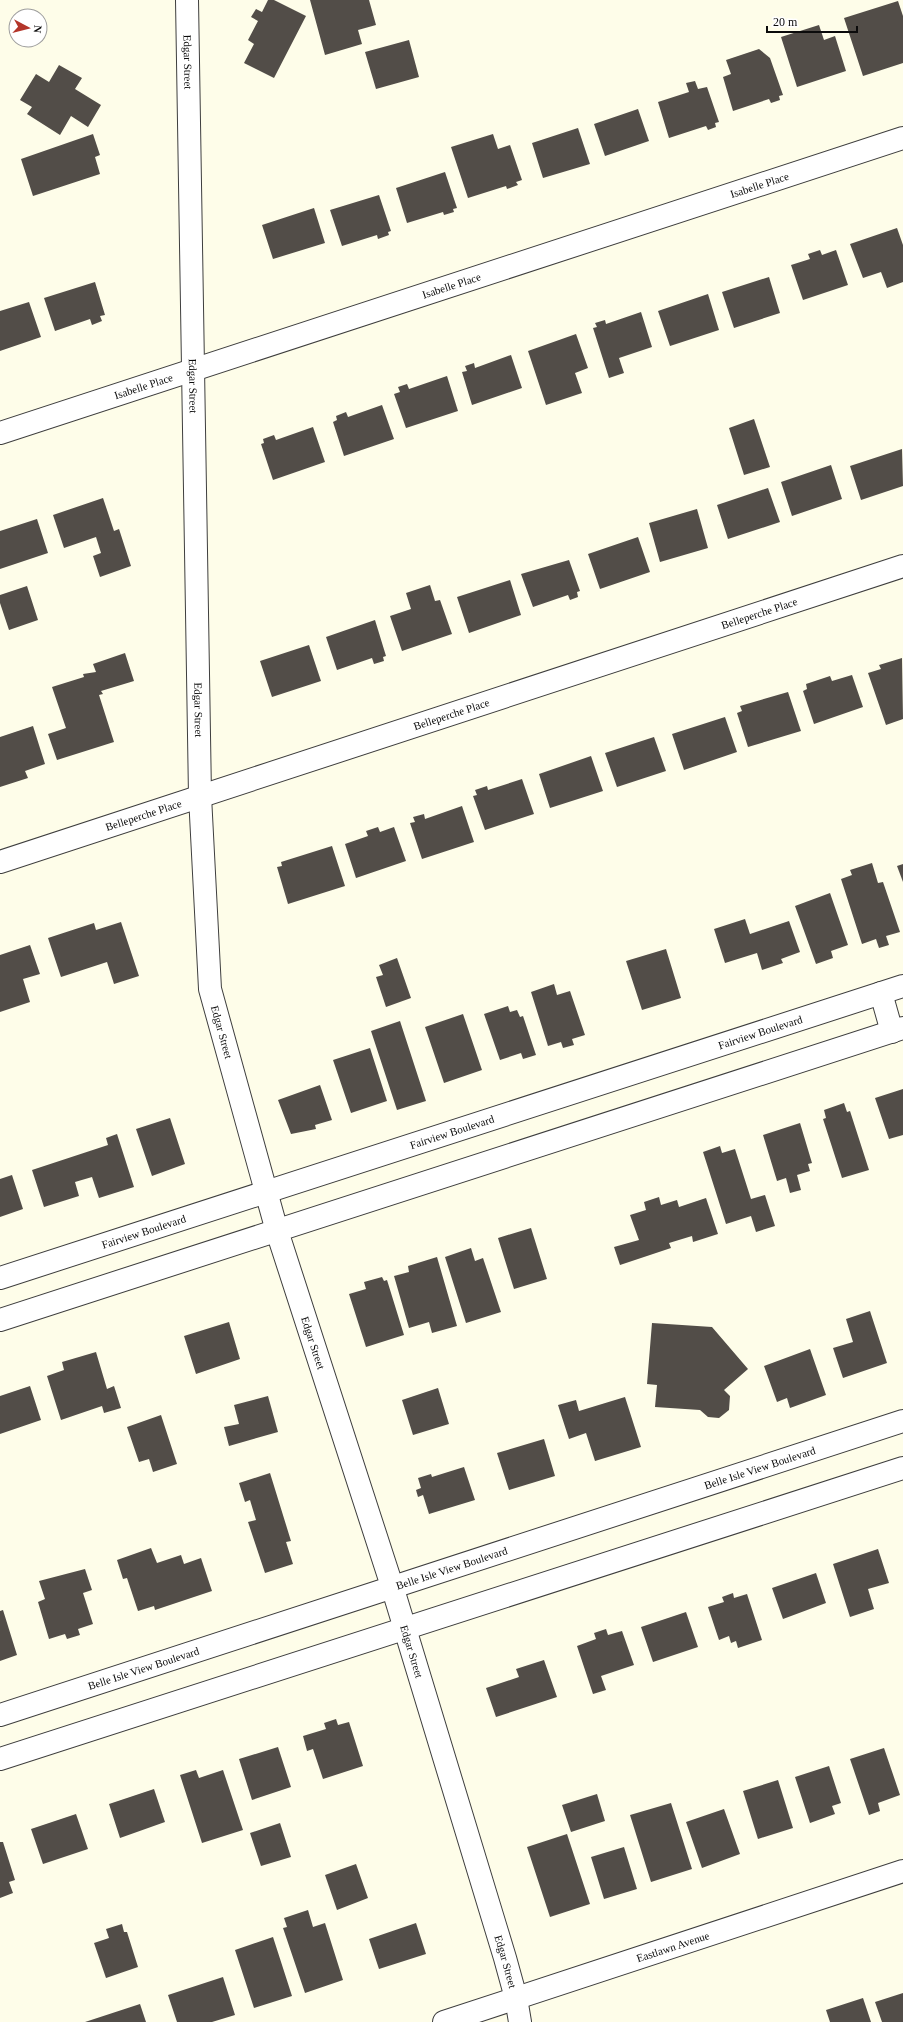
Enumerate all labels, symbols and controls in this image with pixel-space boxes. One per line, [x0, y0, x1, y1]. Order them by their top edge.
north arrow [8, 8, 48, 48]
scale bar [767, 8, 857, 34]
text: 20 m [773, 15, 798, 29]
text: N [31, 25, 44, 34]
street label: Edgar Street [182, 35, 194, 89]
street label: Isabelle Place [729, 170, 790, 200]
street label: Isabelle Place [421, 270, 482, 301]
street label: Edgar Street [187, 358, 200, 413]
street label: Isabelle Place [113, 371, 174, 401]
street label: Belleperche Place [720, 595, 799, 631]
street label: Edgar Street [192, 682, 205, 737]
street label: Belleperche Place [412, 696, 491, 732]
street label: Belleperche Place [104, 797, 183, 833]
street label: Edgar Street [209, 1004, 235, 1060]
street label: Fairview Boulevard [717, 1013, 804, 1051]
street label: Fairview Boulevard [408, 1112, 496, 1151]
street label: Fairview Boulevard [100, 1212, 188, 1251]
street label: Edgar Street [299, 1315, 327, 1371]
street label: Belle Isle View Boulevard [703, 1444, 817, 1491]
street label: Belle Isle View Boulevard [395, 1544, 509, 1592]
street label: Edgar Street [398, 1623, 426, 1679]
street label: Belle Isle View Boulevard [86, 1644, 201, 1692]
street label: Eastlawn Avenue [635, 1929, 711, 1964]
street label: Edgar Street [492, 1933, 519, 1989]

